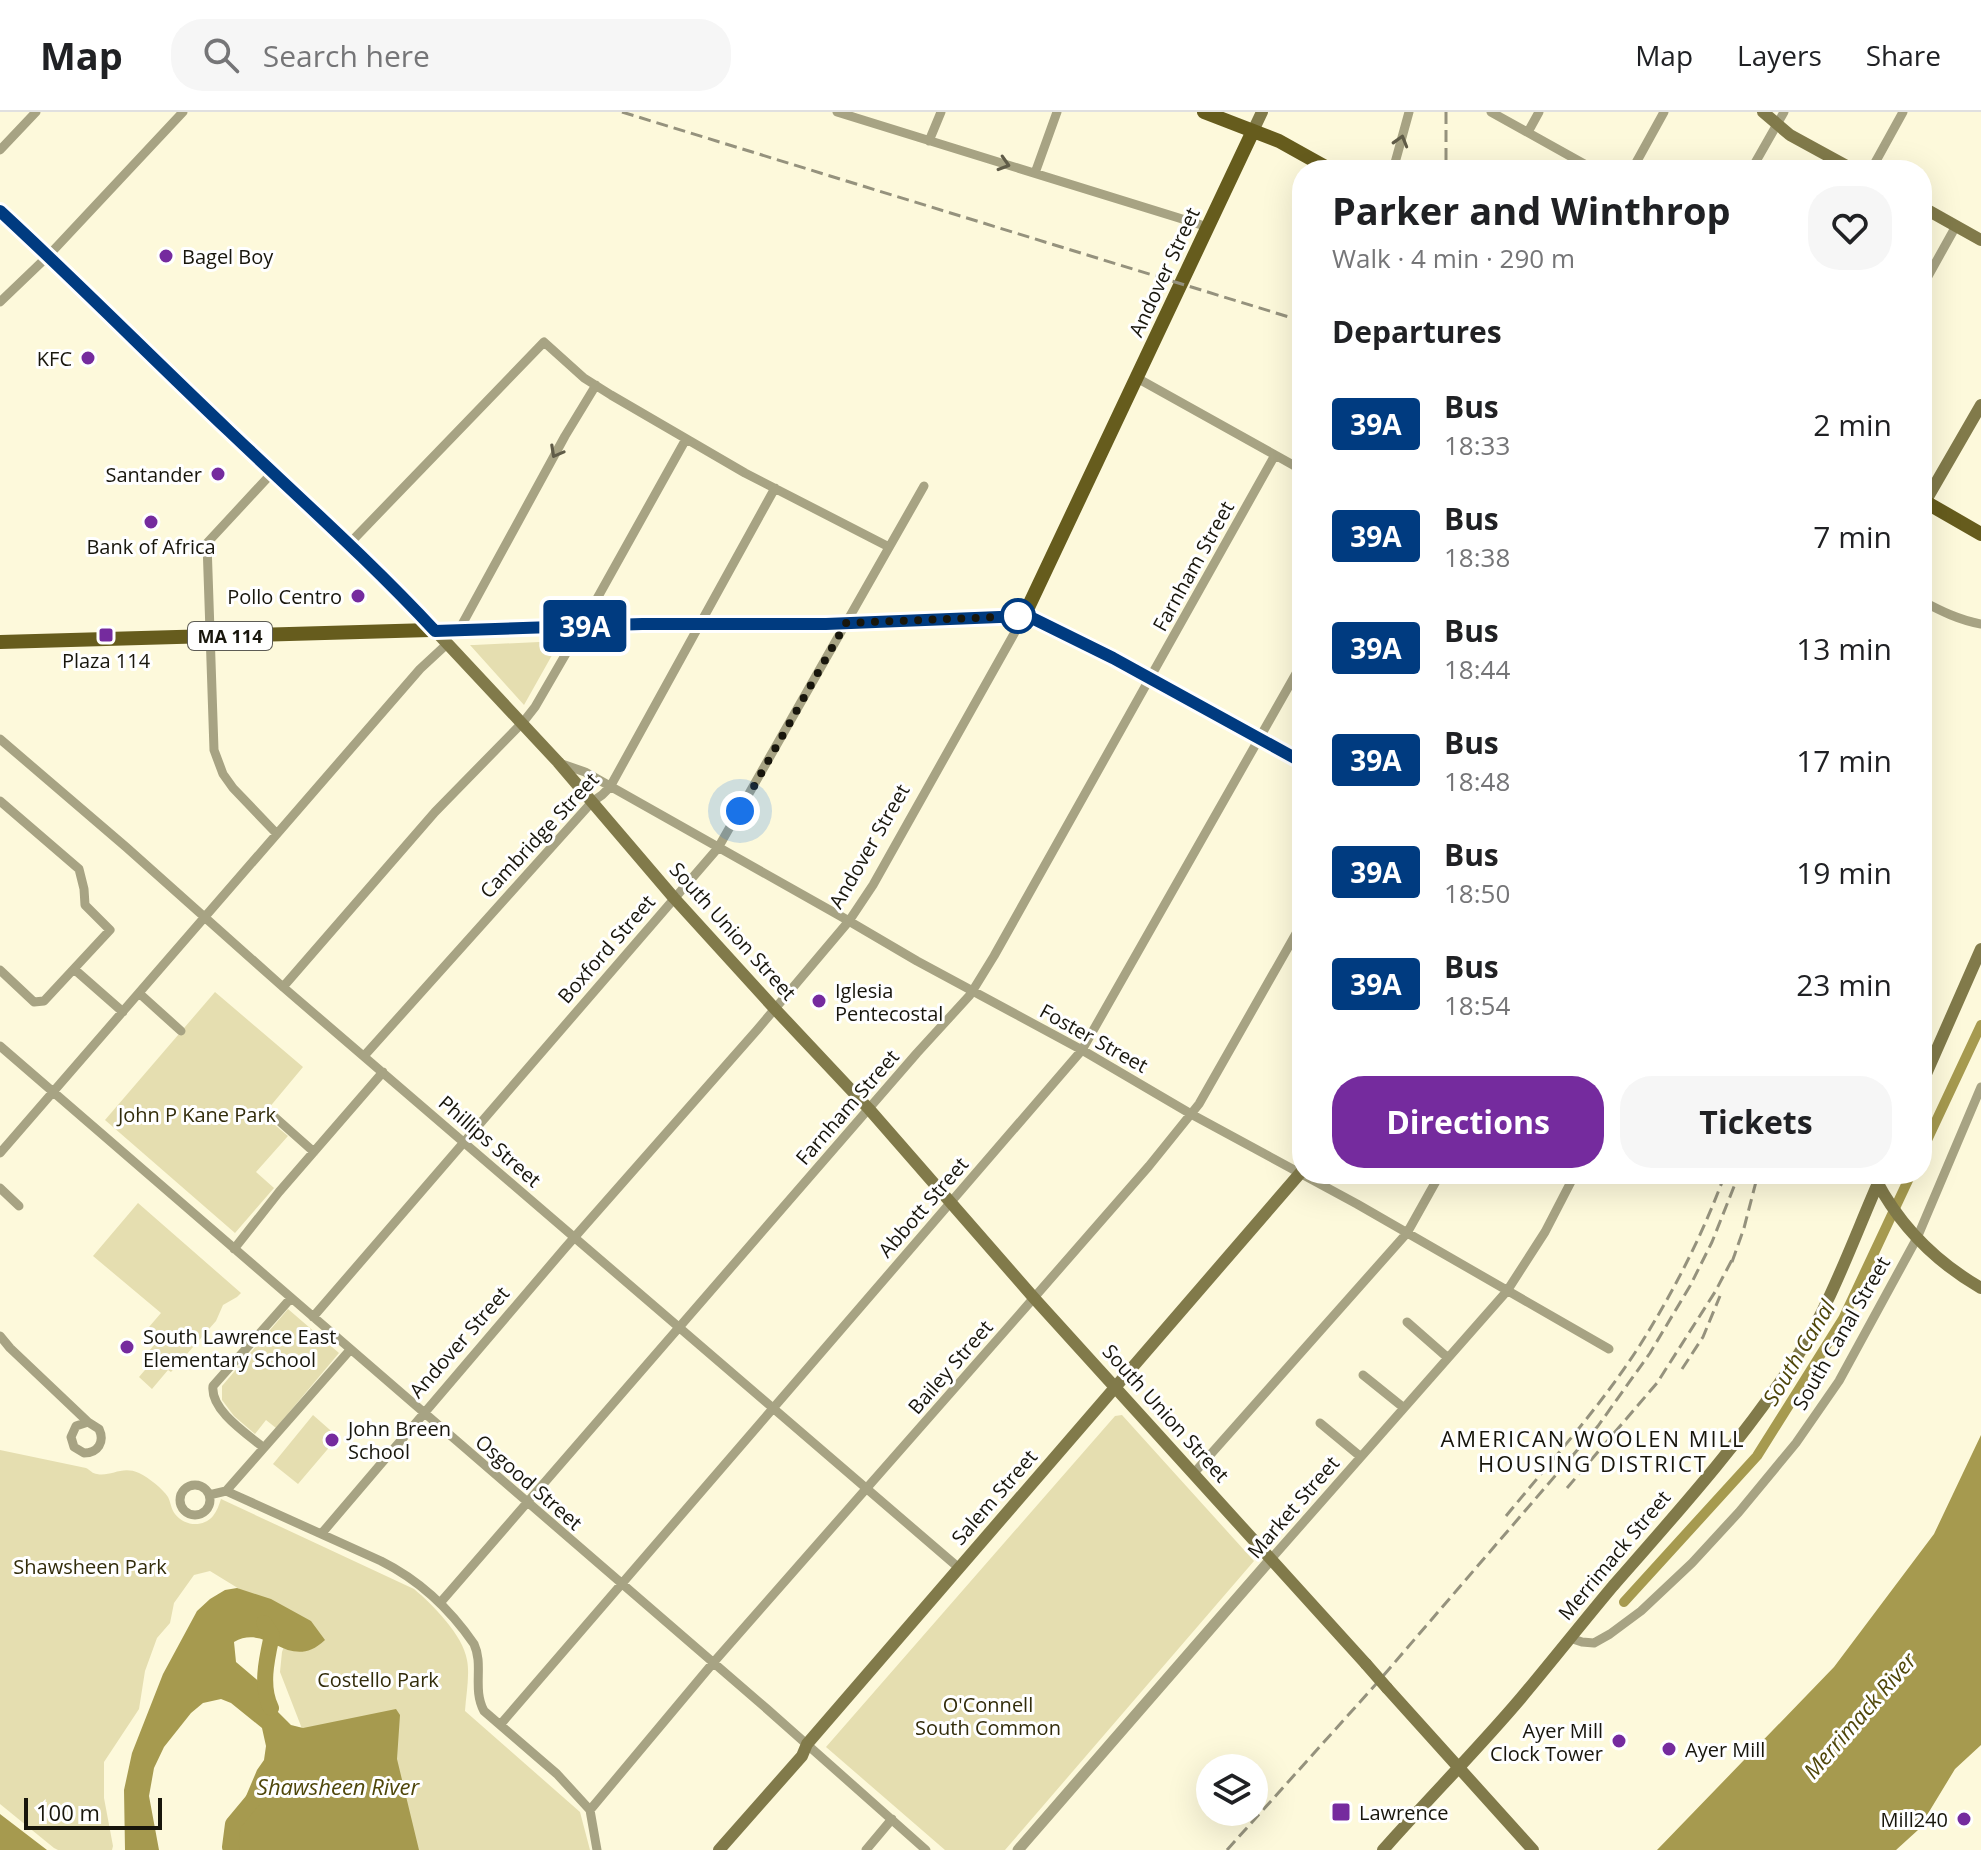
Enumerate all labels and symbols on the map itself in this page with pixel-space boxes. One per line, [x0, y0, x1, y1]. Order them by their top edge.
one-way arrow [1392, 135, 1408, 148]
one-way arrow [996, 155, 1010, 171]
street label: Andover Street [1122, 203, 1206, 341]
place label: Bagel Boy [182, 243, 274, 270]
marker: Bagel Boy [157, 247, 175, 265]
place label: KFC [37, 345, 72, 372]
marker: KFC [79, 349, 97, 367]
one-way arrow [550, 444, 566, 458]
place label: Santander [106, 461, 202, 488]
marker: Santander [209, 465, 227, 483]
street label: Farnham Street [1146, 496, 1240, 636]
marker: Bank of Africa [142, 513, 160, 531]
place label: Bank of Africa [86, 533, 216, 560]
place label: Pollo Centro [227, 583, 342, 610]
marker: Pollo Centro [349, 587, 367, 605]
unlabelled marker [1001, 599, 1035, 633]
line badge: 39A [539, 600, 631, 652]
road number: MA 114 [188, 622, 272, 650]
marker: Plaza 114 [97, 626, 115, 644]
place label: Plaza 114 [62, 647, 151, 674]
street label: Cambridge Street [474, 766, 604, 904]
street label: Andover Street [822, 779, 916, 913]
your location [720, 791, 760, 831]
street label: South Union Street [664, 856, 802, 1006]
street label: Boxford Street [551, 889, 661, 1009]
place label: Iglesia Pentecostal [835, 977, 943, 1027]
marker: Iglesia Pentecostal [810, 992, 828, 1010]
street label: Foster Street [1035, 997, 1153, 1079]
street label: Farnham Street [789, 1043, 905, 1171]
street label: Phillips Street [433, 1089, 547, 1193]
park label: John P Kane Park [116, 1101, 277, 1128]
street label: Abbott Street [872, 1151, 974, 1263]
street label: South Canal Street [1787, 1252, 1895, 1414]
street label: Andover Street [403, 1280, 515, 1404]
water label: South Canal [1756, 1295, 1840, 1409]
street label: Bailey Street [902, 1314, 998, 1420]
place label: South Lawrence East Elementary School [143, 1323, 336, 1373]
marker: South Lawrence East Elementary School [118, 1338, 136, 1356]
street label: South Union Street [1097, 1338, 1235, 1488]
place label: John Breen School [346, 1415, 451, 1465]
district label: AMERICAN WOOLEN MILL HOUSING DISTRICT [1440, 1423, 1746, 1478]
street label: Osgood Street [470, 1428, 588, 1536]
marker: John Breen School [323, 1431, 341, 1449]
street label: Salem Street [945, 1444, 1043, 1550]
street label: Market Street [1241, 1450, 1345, 1564]
street label: Merrimack Street [1552, 1485, 1676, 1625]
park label: Shawsheen Park [13, 1553, 167, 1580]
water label: Merrimack River [1796, 1644, 1923, 1785]
park label: Costello Park [317, 1666, 439, 1693]
park label: O'Connell South Common [915, 1691, 1061, 1741]
place label: Ayer Mill Clock Tower [1490, 1717, 1603, 1767]
marker: Ayer Mill Clock Tower [1610, 1732, 1628, 1750]
place label: Ayer Mill [1685, 1736, 1765, 1763]
marker: Ayer Mill [1660, 1740, 1678, 1758]
water label: Shawsheen River [257, 1771, 420, 1801]
scale bar [24, 1794, 162, 1830]
place label: Lawrence [1359, 1799, 1449, 1826]
marker: Lawrence [1330, 1801, 1352, 1823]
place label: Mill240 [1881, 1806, 1948, 1833]
marker: Mill240 [1955, 1810, 1973, 1828]

